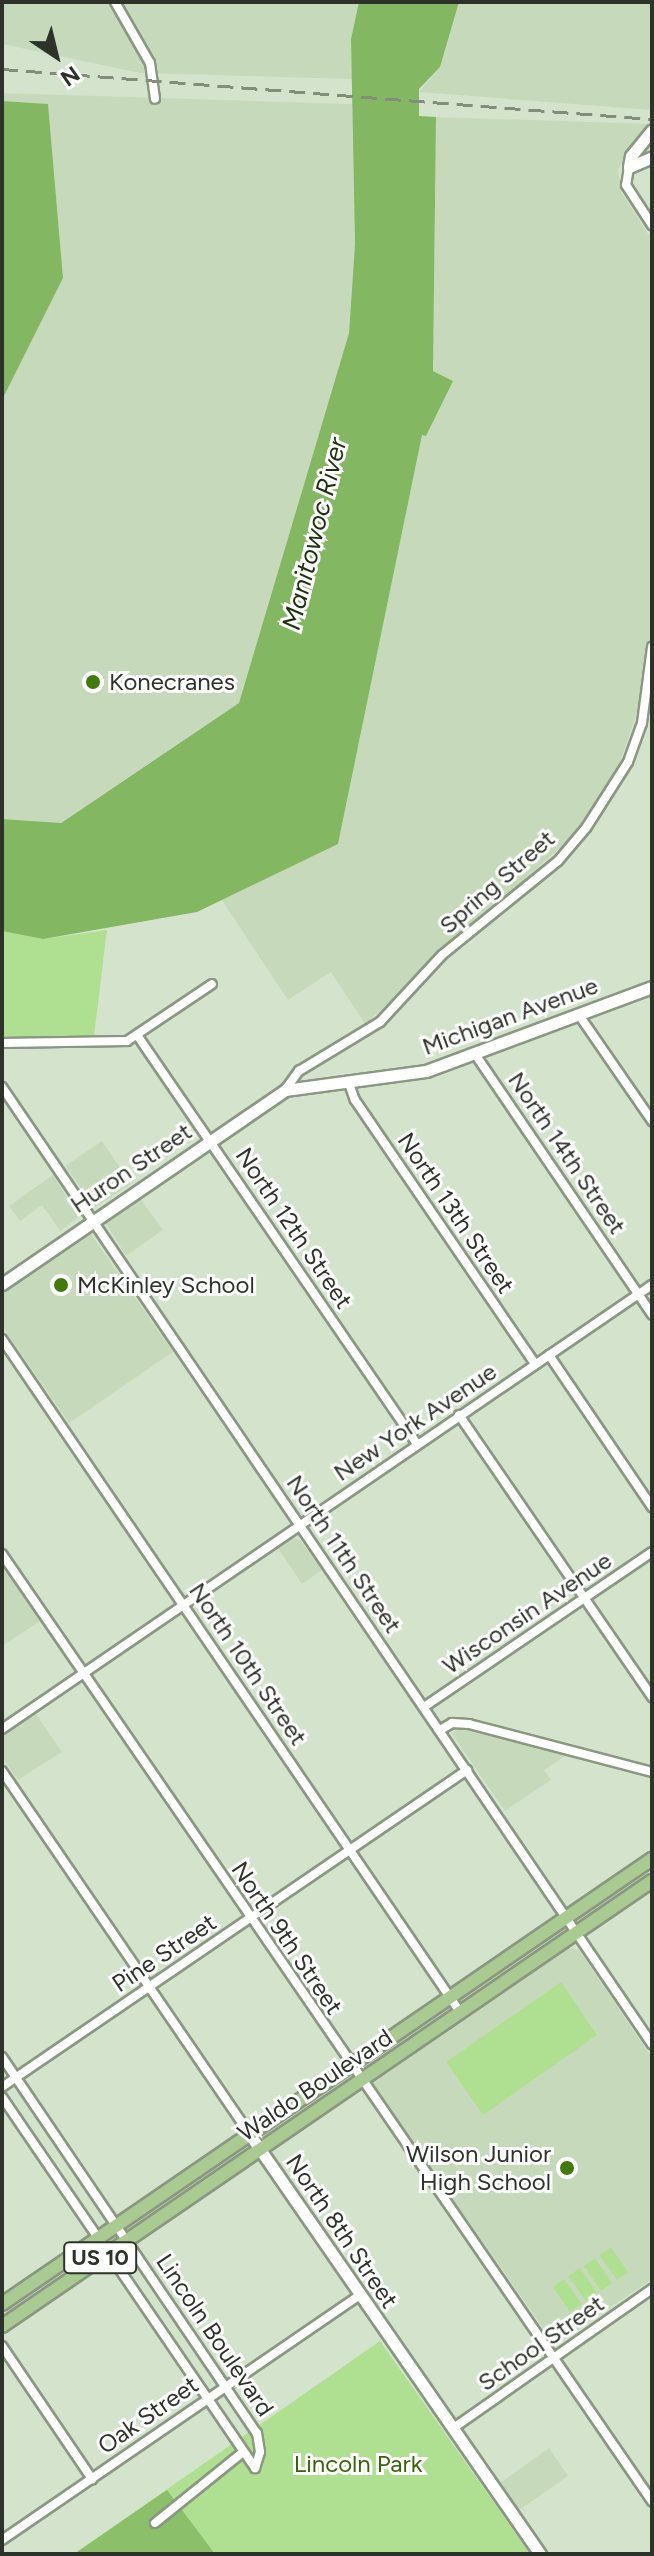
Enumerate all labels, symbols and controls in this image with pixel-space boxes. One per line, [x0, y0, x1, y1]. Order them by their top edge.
north arrow [16, 16, 96, 96]
text: N [55, 60, 85, 92]
water label: Manitowoc River [276, 435, 354, 633]
place label: Konecranes [109, 668, 235, 696]
marker: Konecranes [84, 673, 102, 691]
street label: Spring Street [434, 824, 560, 940]
street label: Michigan Avenue [418, 971, 602, 1061]
street label: North 14th Street [502, 1066, 632, 1240]
street label: Huron Street [65, 1117, 197, 1219]
street label: North 13th Street [392, 1127, 520, 1299]
street label: North 12th Street [230, 1142, 358, 1314]
place label: McKinley School [77, 1271, 255, 1299]
marker: McKinley School [52, 1276, 70, 1294]
street label: New York Avenue [328, 1357, 502, 1487]
street label: North 11th Street [280, 1470, 408, 1638]
street label: Wisconsin Avenue [437, 1546, 617, 1680]
street label: North 10th Street [183, 1577, 313, 1751]
street label: North 9th Street [225, 1856, 349, 2020]
street label: Pine Street [107, 1908, 221, 1998]
street label: Waldo Boulevard [232, 2023, 398, 2147]
place label: Wilson Junior High School [406, 2140, 551, 2196]
street label: North 8th Street [280, 2149, 404, 2313]
marker: Wilson Junior High School [558, 2159, 576, 2177]
road number: US 10 [62, 2240, 138, 2276]
street label: Lincoln Boulevard [150, 2248, 280, 2422]
street label: School Street [472, 2289, 610, 2397]
street label: Oak Street [92, 2370, 204, 2460]
park label: Lincoln Park [294, 2450, 422, 2478]

